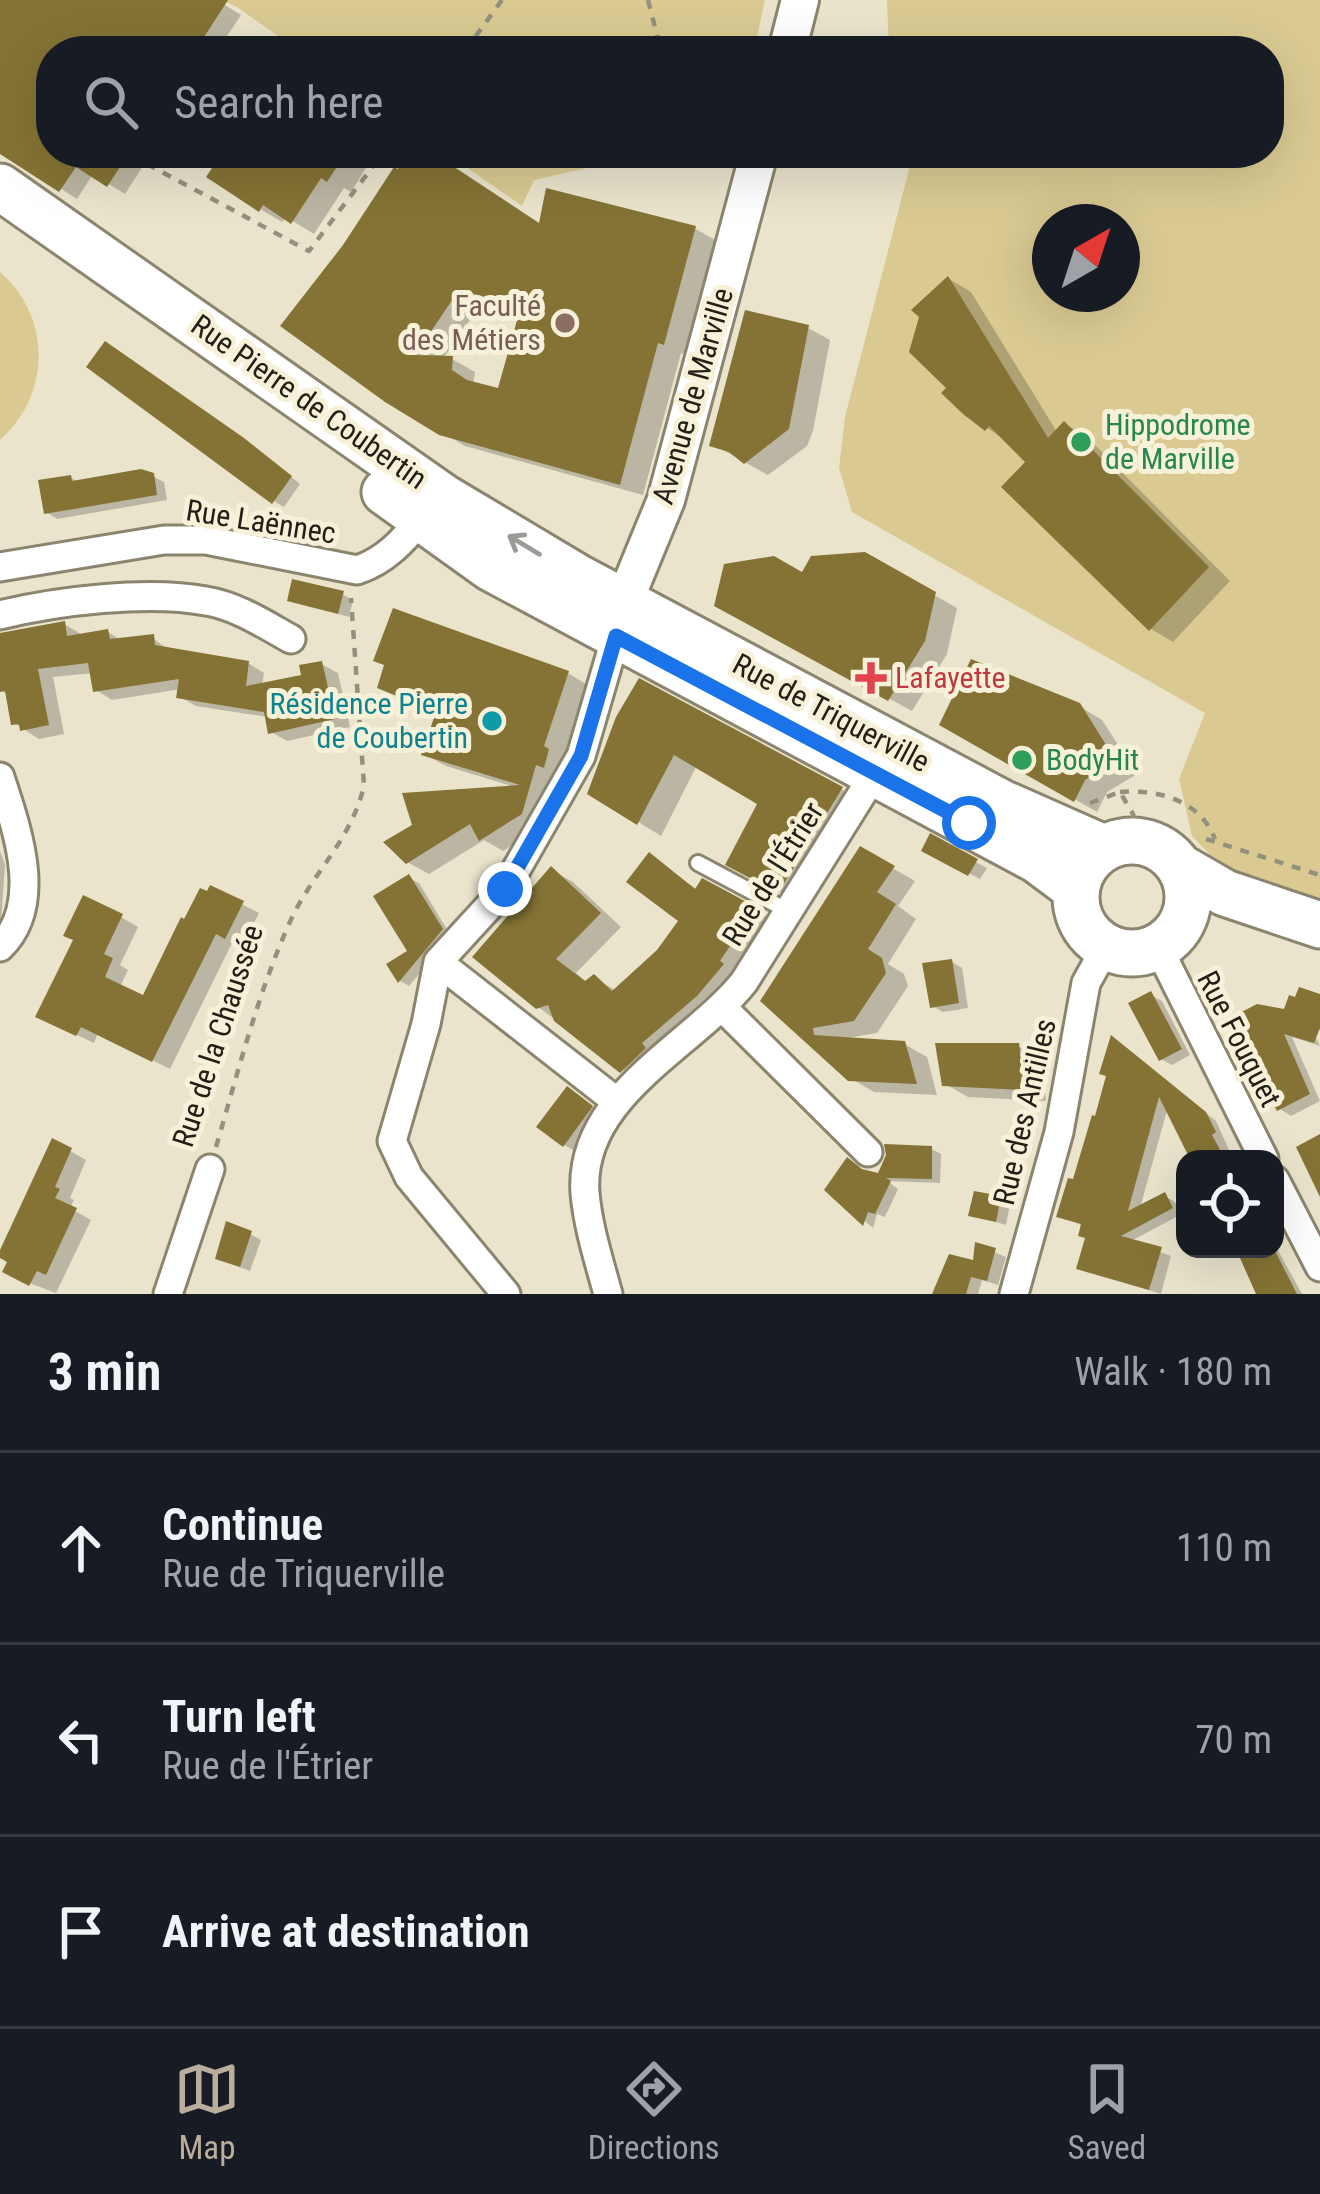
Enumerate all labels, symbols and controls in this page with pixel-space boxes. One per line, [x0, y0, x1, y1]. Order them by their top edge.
search box [36, 36, 1284, 168]
icon: search [78, 69, 144, 135]
text: Search here [174, 76, 383, 129]
north arrow [1032, 204, 1140, 312]
street label: Avenue de Marville [645, 284, 740, 508]
place label: Faculté des Métiers [402, 288, 541, 357]
street label: Rue Pierre de Coubertin [185, 307, 434, 496]
marker: Faculté des Métiers [552, 310, 578, 336]
place label: Hippodrome de Marville [1105, 407, 1251, 476]
marker: Hippodrome de Marville [1068, 429, 1094, 455]
street label: Rue Laënnec [184, 492, 338, 551]
one-way arrow [507, 533, 542, 557]
street label: Rue de Triquerville [727, 646, 936, 779]
place label: Lafayette [895, 660, 1005, 695]
marker: Lafayette [858, 665, 884, 691]
place label: Résidence Pierre de Coubertin [270, 686, 468, 755]
marker: Résidence Pierre de Coubertin [479, 708, 505, 734]
place label: BodyHit [1046, 742, 1139, 777]
marker: BodyHit [1009, 747, 1035, 773]
street label: Rue de l'Étrier [715, 796, 830, 952]
route start [942, 796, 996, 850]
route end [478, 862, 532, 916]
street label: Rue de la Chaussée [165, 920, 270, 1151]
street label: Rue Fouquet [1190, 965, 1289, 1112]
street label: Rue des Antilles [986, 1015, 1063, 1208]
map controls [1176, 1150, 1284, 1258]
button: locate [1176, 1150, 1284, 1258]
text: 3 min [48, 1343, 161, 1402]
text: Walk · 180 m [1074, 1349, 1272, 1395]
text: Continue [162, 1498, 323, 1551]
icon: ahead [48, 1515, 114, 1581]
text: 110 m [1176, 1525, 1272, 1571]
text: Rue de Triquerville [162, 1551, 445, 1597]
text: Turn left [162, 1690, 316, 1743]
icon: left [48, 1707, 114, 1773]
text: 70 m [1195, 1717, 1272, 1763]
text: Rue de l'Étrier [162, 1743, 373, 1789]
icon: arrive [48, 1899, 114, 1965]
text: Arrive at destination [162, 1905, 530, 1958]
tab: Map [174, 2056, 240, 2167]
tab: Directions [588, 2056, 720, 2167]
tab: Saved [1068, 2056, 1146, 2167]

